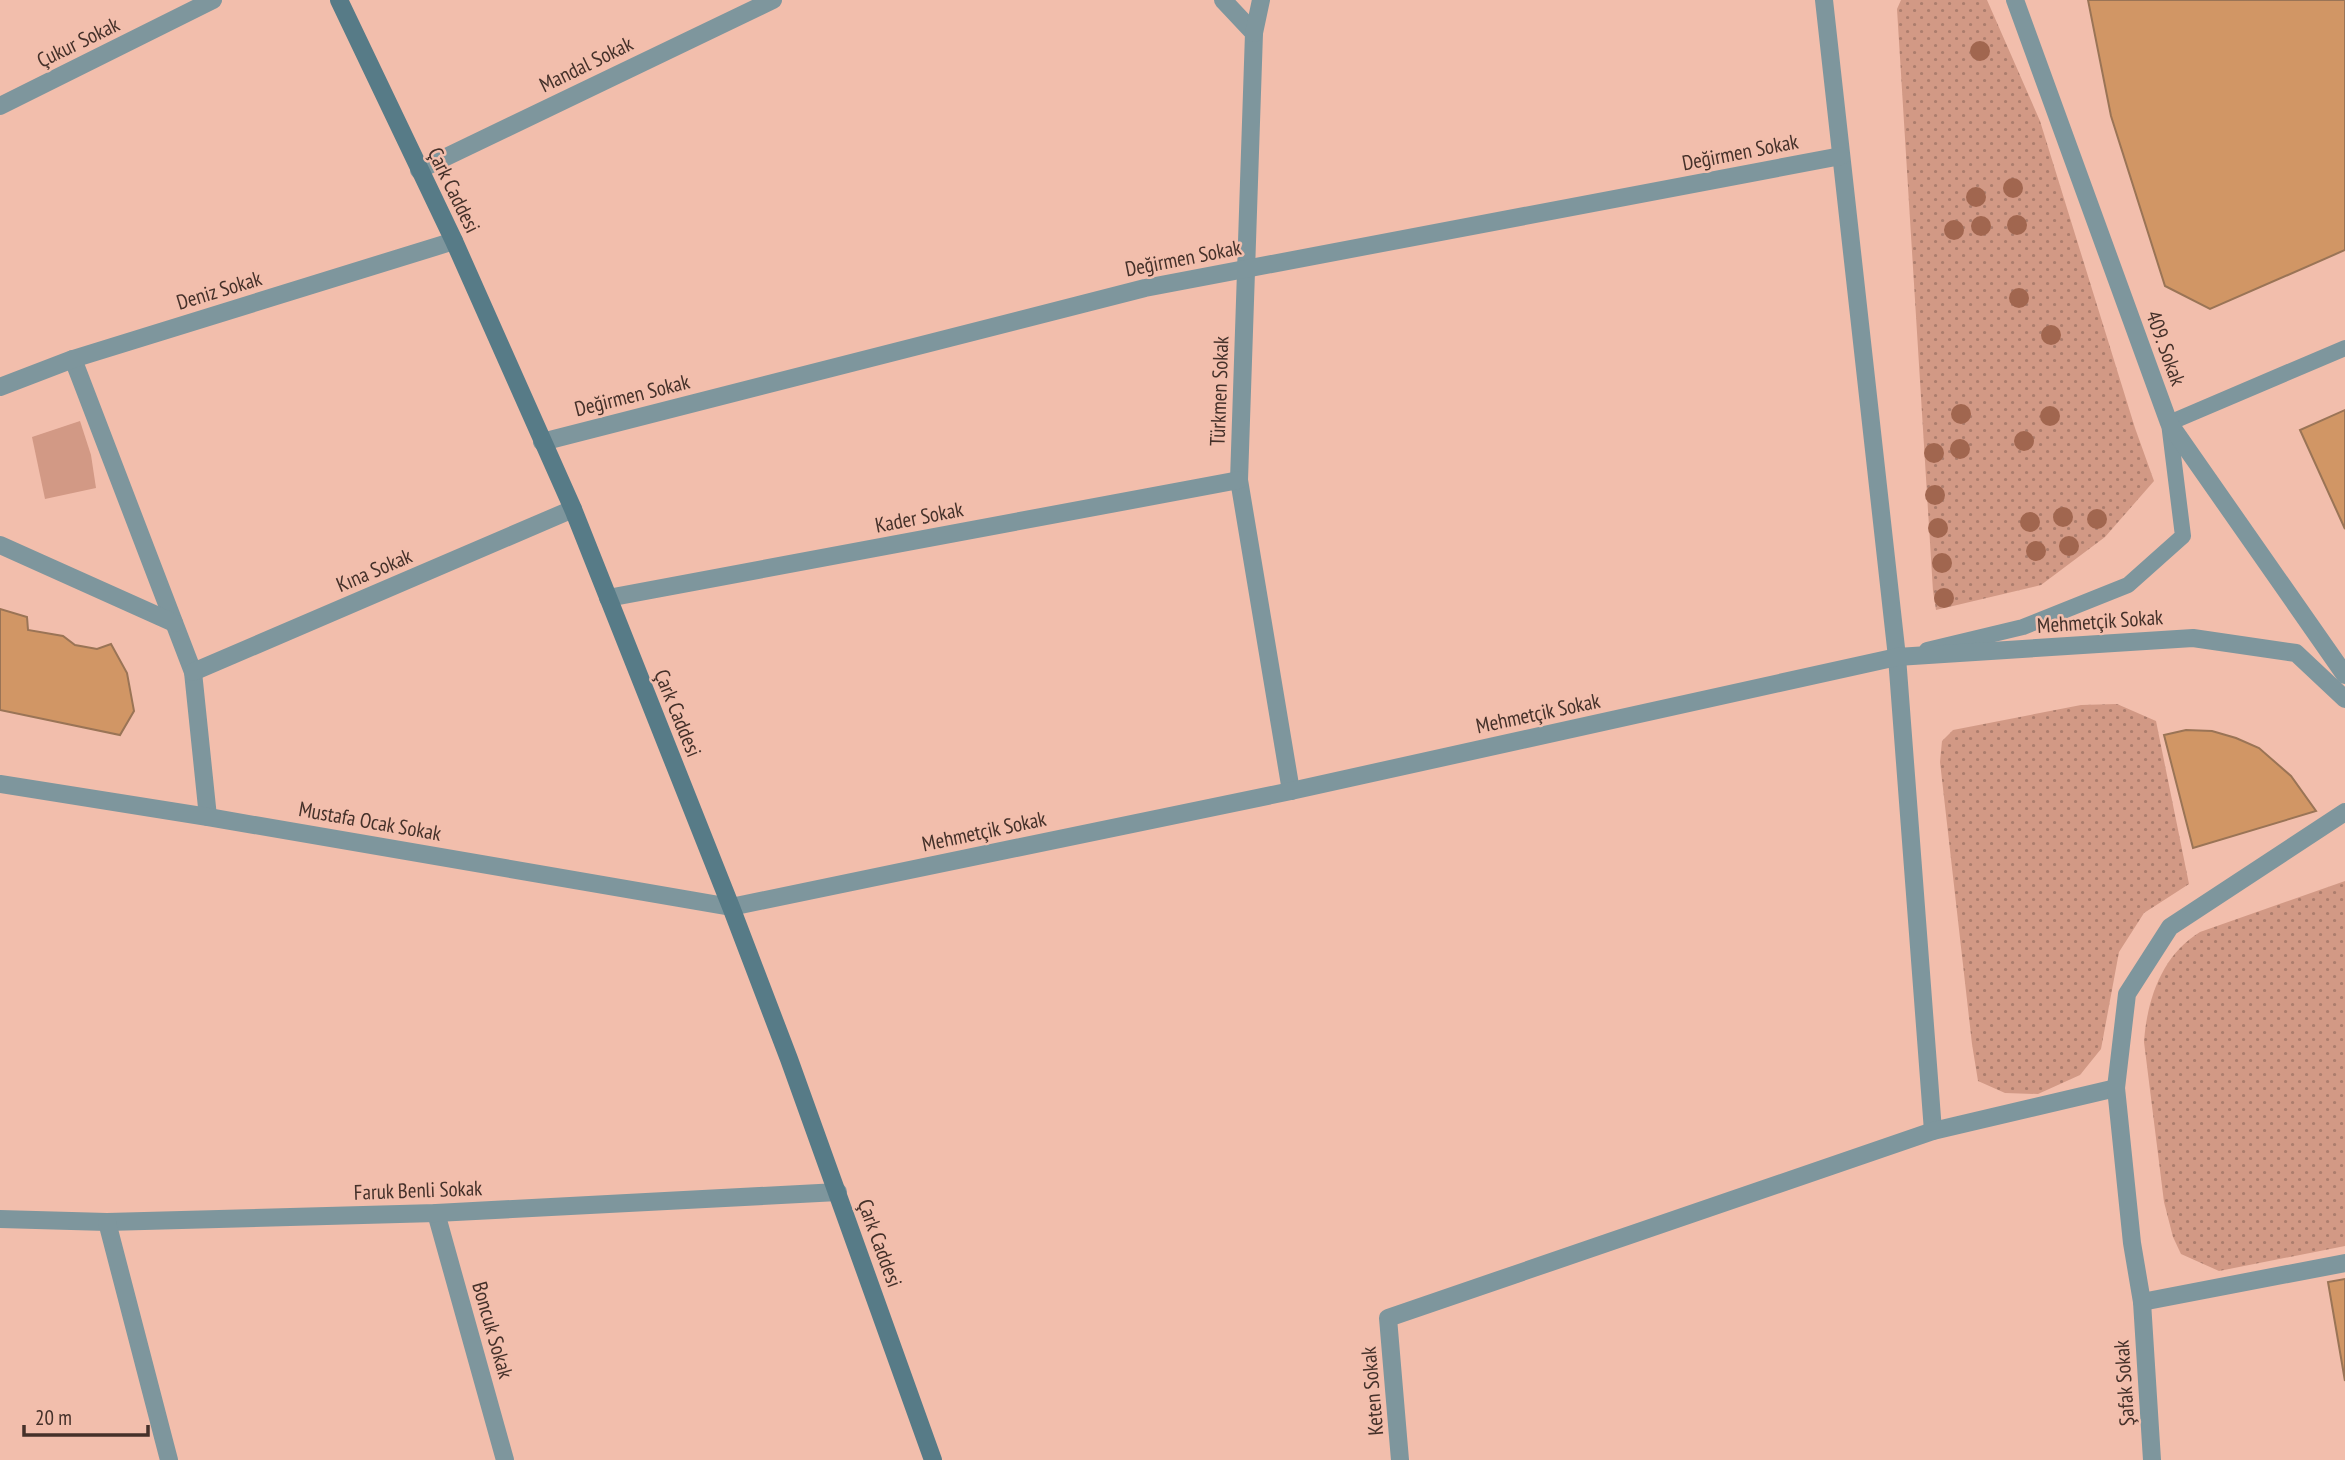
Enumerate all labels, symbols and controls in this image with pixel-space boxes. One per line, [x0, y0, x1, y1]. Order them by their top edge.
street label: Çukur Sokak [32, 10, 124, 74]
street label: Mandal Sokak [535, 30, 637, 98]
street label: Değirmen Sokak [1680, 128, 1800, 176]
street label: Çark Caddesi [422, 143, 486, 237]
street label: Değirmen Sokak [1123, 234, 1243, 282]
street label: Deniz Sokak [173, 264, 265, 316]
street label: 409. Sokak [2140, 307, 2192, 389]
street label: Türkmen Sokak [1204, 336, 1234, 446]
street label: Değirmen Sokak [572, 368, 692, 422]
street label: Kader Sokak [873, 495, 965, 539]
street label: Kına Sokak [332, 542, 416, 598]
street label: Mehmetçik Sokak [2036, 603, 2164, 639]
street label: Çark Caddesi [648, 665, 708, 761]
street label: Mehmetçik Sokak [1474, 687, 1602, 739]
street label: Mustafa Ocak Sokak [297, 795, 443, 847]
street label: Mehmetçik Sokak [920, 805, 1048, 857]
street label: Faruk Benli Sokak [353, 1174, 483, 1206]
street label: Çark Caddesi [852, 1195, 908, 1291]
street label: Boncuk Sokak [466, 1278, 520, 1382]
street label: Şafak Sokak [2108, 1339, 2140, 1427]
street label: Keten Sokak [1355, 1346, 1389, 1436]
scale bar [24, 1394, 149, 1438]
text: 20 m [35, 1404, 72, 1431]

